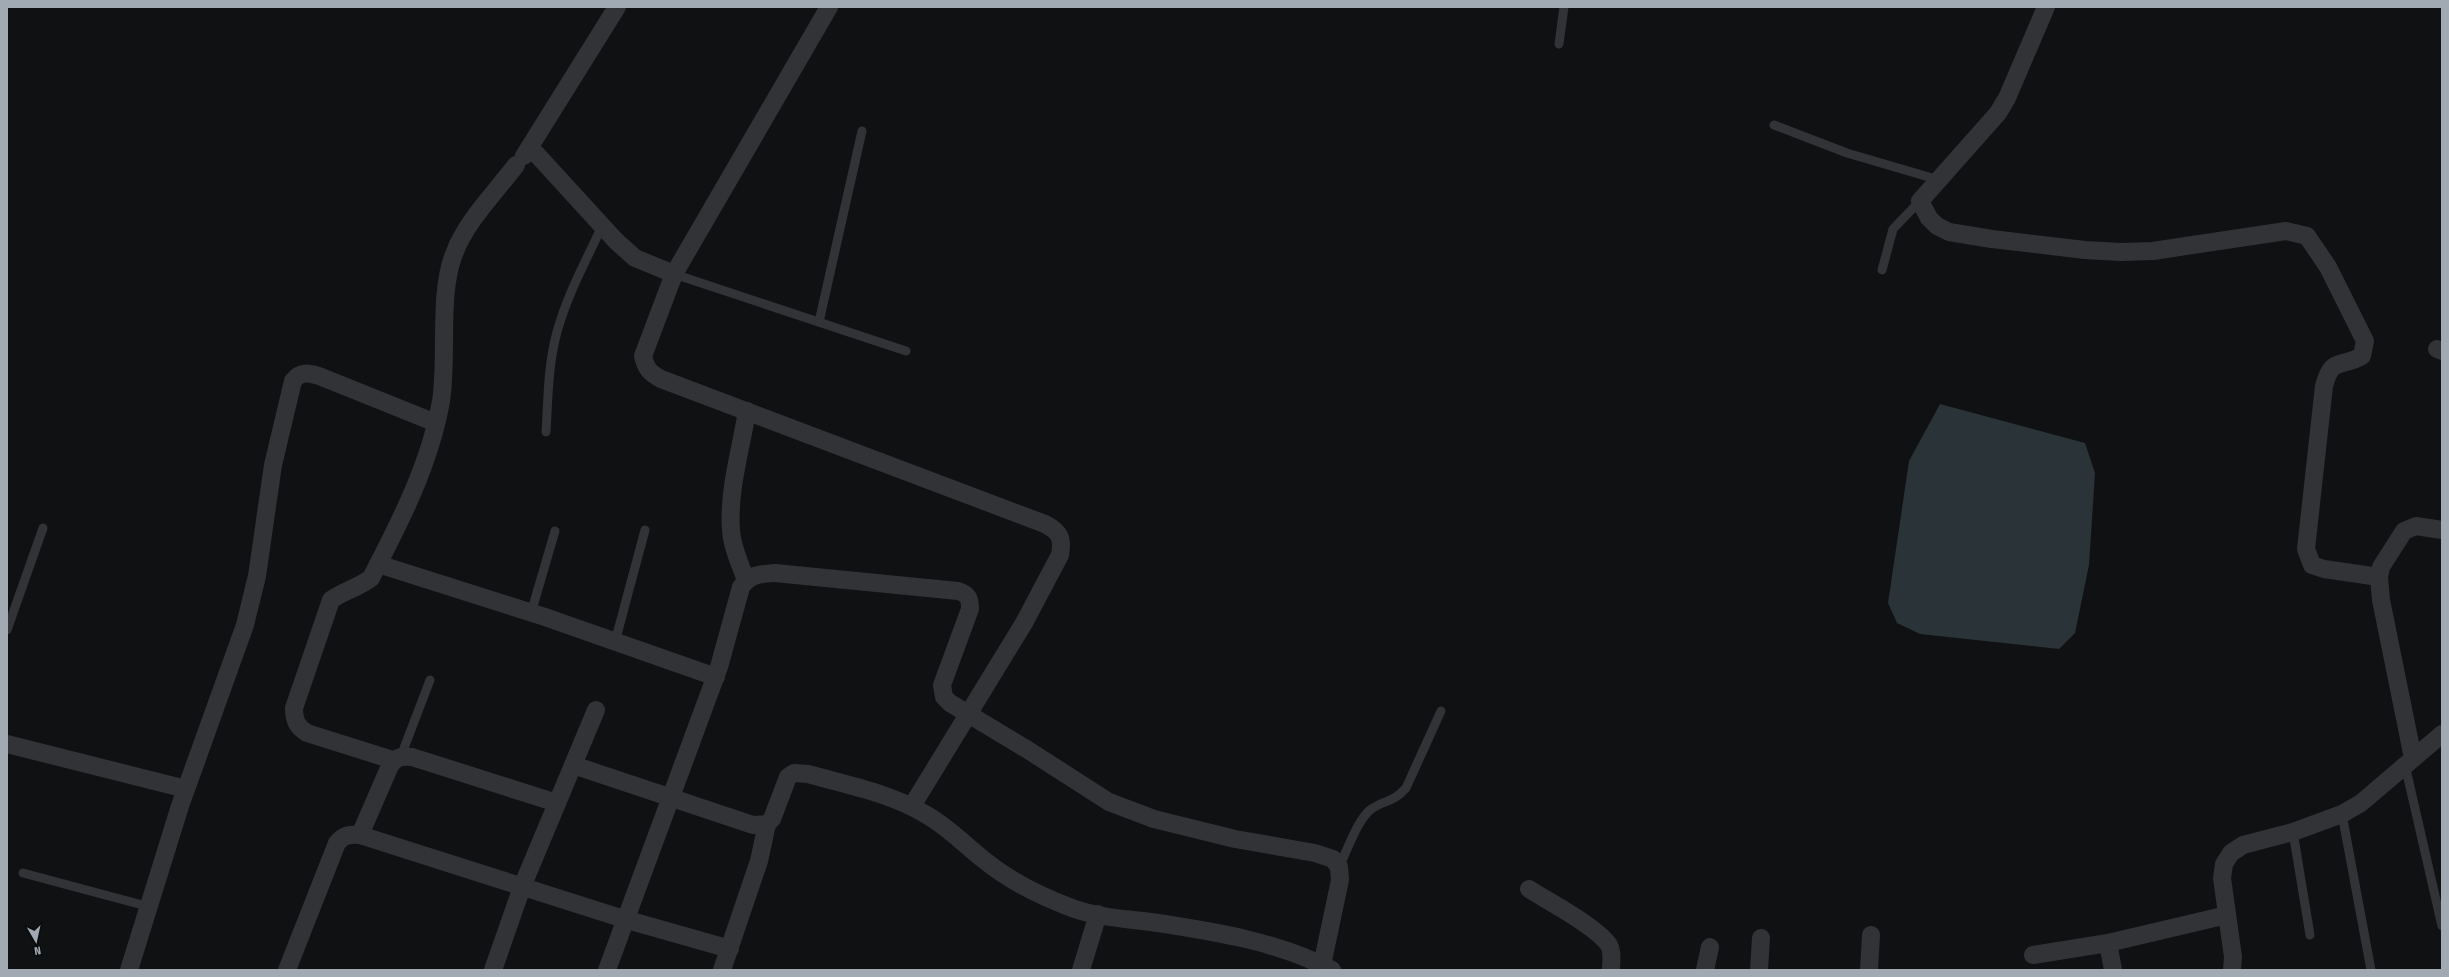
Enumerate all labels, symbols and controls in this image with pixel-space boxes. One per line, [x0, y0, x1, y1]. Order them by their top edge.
north arrow [16, 921, 56, 961]
text: N [33, 943, 42, 957]

